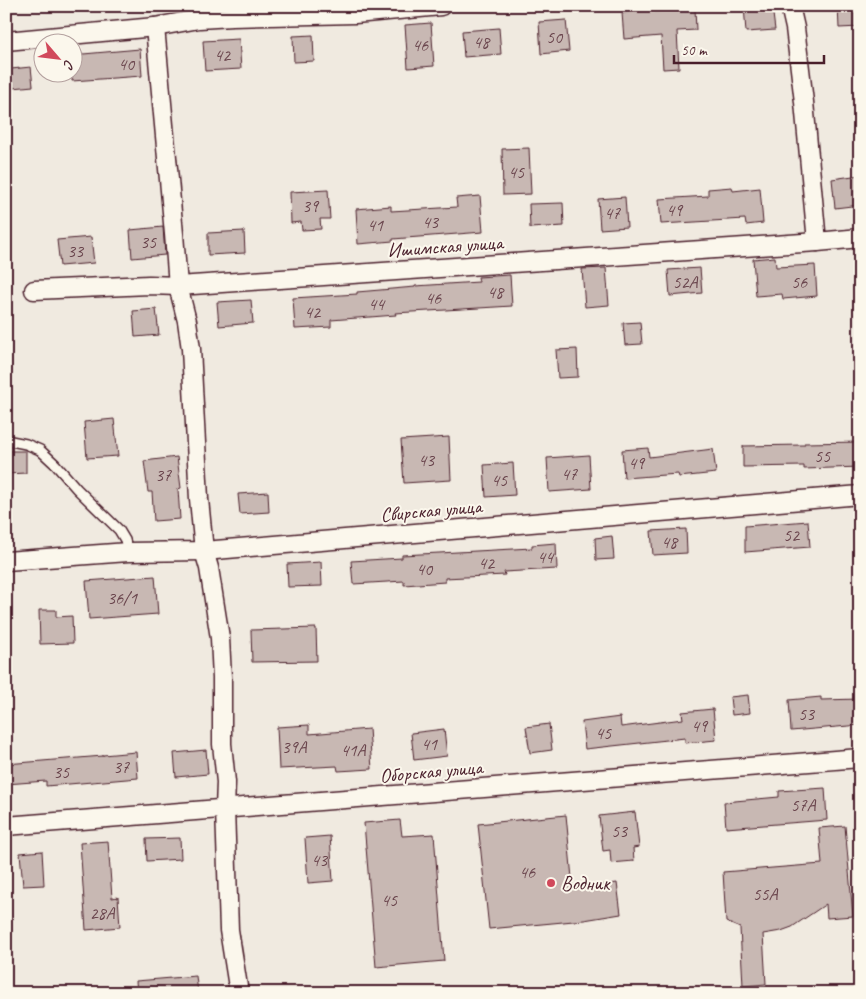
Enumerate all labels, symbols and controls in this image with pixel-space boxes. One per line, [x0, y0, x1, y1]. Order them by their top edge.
house number: 50 [546, 26, 564, 48]
house number: 48 [473, 31, 491, 53]
north arrow [32, 32, 82, 82]
scale bar [674, 32, 824, 64]
house number: 46 [412, 34, 429, 56]
text: 50 m [681, 41, 708, 60]
house number: 42 [214, 44, 232, 66]
house number: 40 [118, 53, 136, 75]
text: С [59, 57, 78, 73]
house number: 45 [508, 161, 525, 183]
house number: 39 [302, 195, 320, 217]
house number: 49 [666, 199, 684, 221]
house number: 47 [604, 202, 621, 224]
house number: 43 [422, 211, 440, 233]
house number: 41 [367, 214, 384, 236]
street label: Ишимская улица [386, 230, 505, 263]
house number: 35 [140, 231, 157, 253]
house number: 33 [67, 240, 85, 262]
house number: 52А [672, 271, 699, 293]
house number: 56 [791, 271, 808, 293]
house number: 48 [487, 281, 505, 303]
house number: 46 [425, 287, 442, 309]
house number: 44 [368, 293, 386, 315]
house number: 42 [304, 301, 322, 323]
house number: 55 [814, 445, 831, 467]
house number: 43 [418, 449, 436, 471]
house number: 49 [628, 452, 646, 474]
house number: 47 [561, 463, 578, 485]
house number: 37 [155, 464, 172, 486]
house number: 45 [491, 469, 508, 491]
street label: Свирская улица [379, 493, 485, 527]
house number: 52 [783, 524, 801, 546]
house number: 48 [661, 531, 679, 553]
house number: 44 [537, 546, 555, 568]
house number: 42 [478, 552, 496, 574]
house number: 40 [416, 558, 434, 580]
house number: 36/1 [107, 587, 138, 609]
house number: 53 [798, 703, 816, 725]
house number: 49 [691, 715, 709, 737]
house number: 45 [595, 722, 612, 744]
house number: 41 [421, 733, 438, 755]
house number: 39А [281, 736, 308, 758]
house number: 41А [340, 739, 367, 761]
street label: Оборская улица [379, 754, 485, 788]
house number: 37 [113, 756, 130, 778]
house number: 35 [53, 761, 70, 783]
house number: 57А [790, 794, 817, 816]
house number: 53 [611, 820, 629, 842]
house number: 43 [311, 849, 329, 871]
house number: 46 [519, 861, 536, 883]
place label: Водник [561, 871, 611, 896]
marker: Водник [545, 877, 557, 889]
house number: 55А [752, 883, 779, 905]
house number: 45 [381, 889, 398, 911]
house number: 28А [89, 902, 116, 924]

